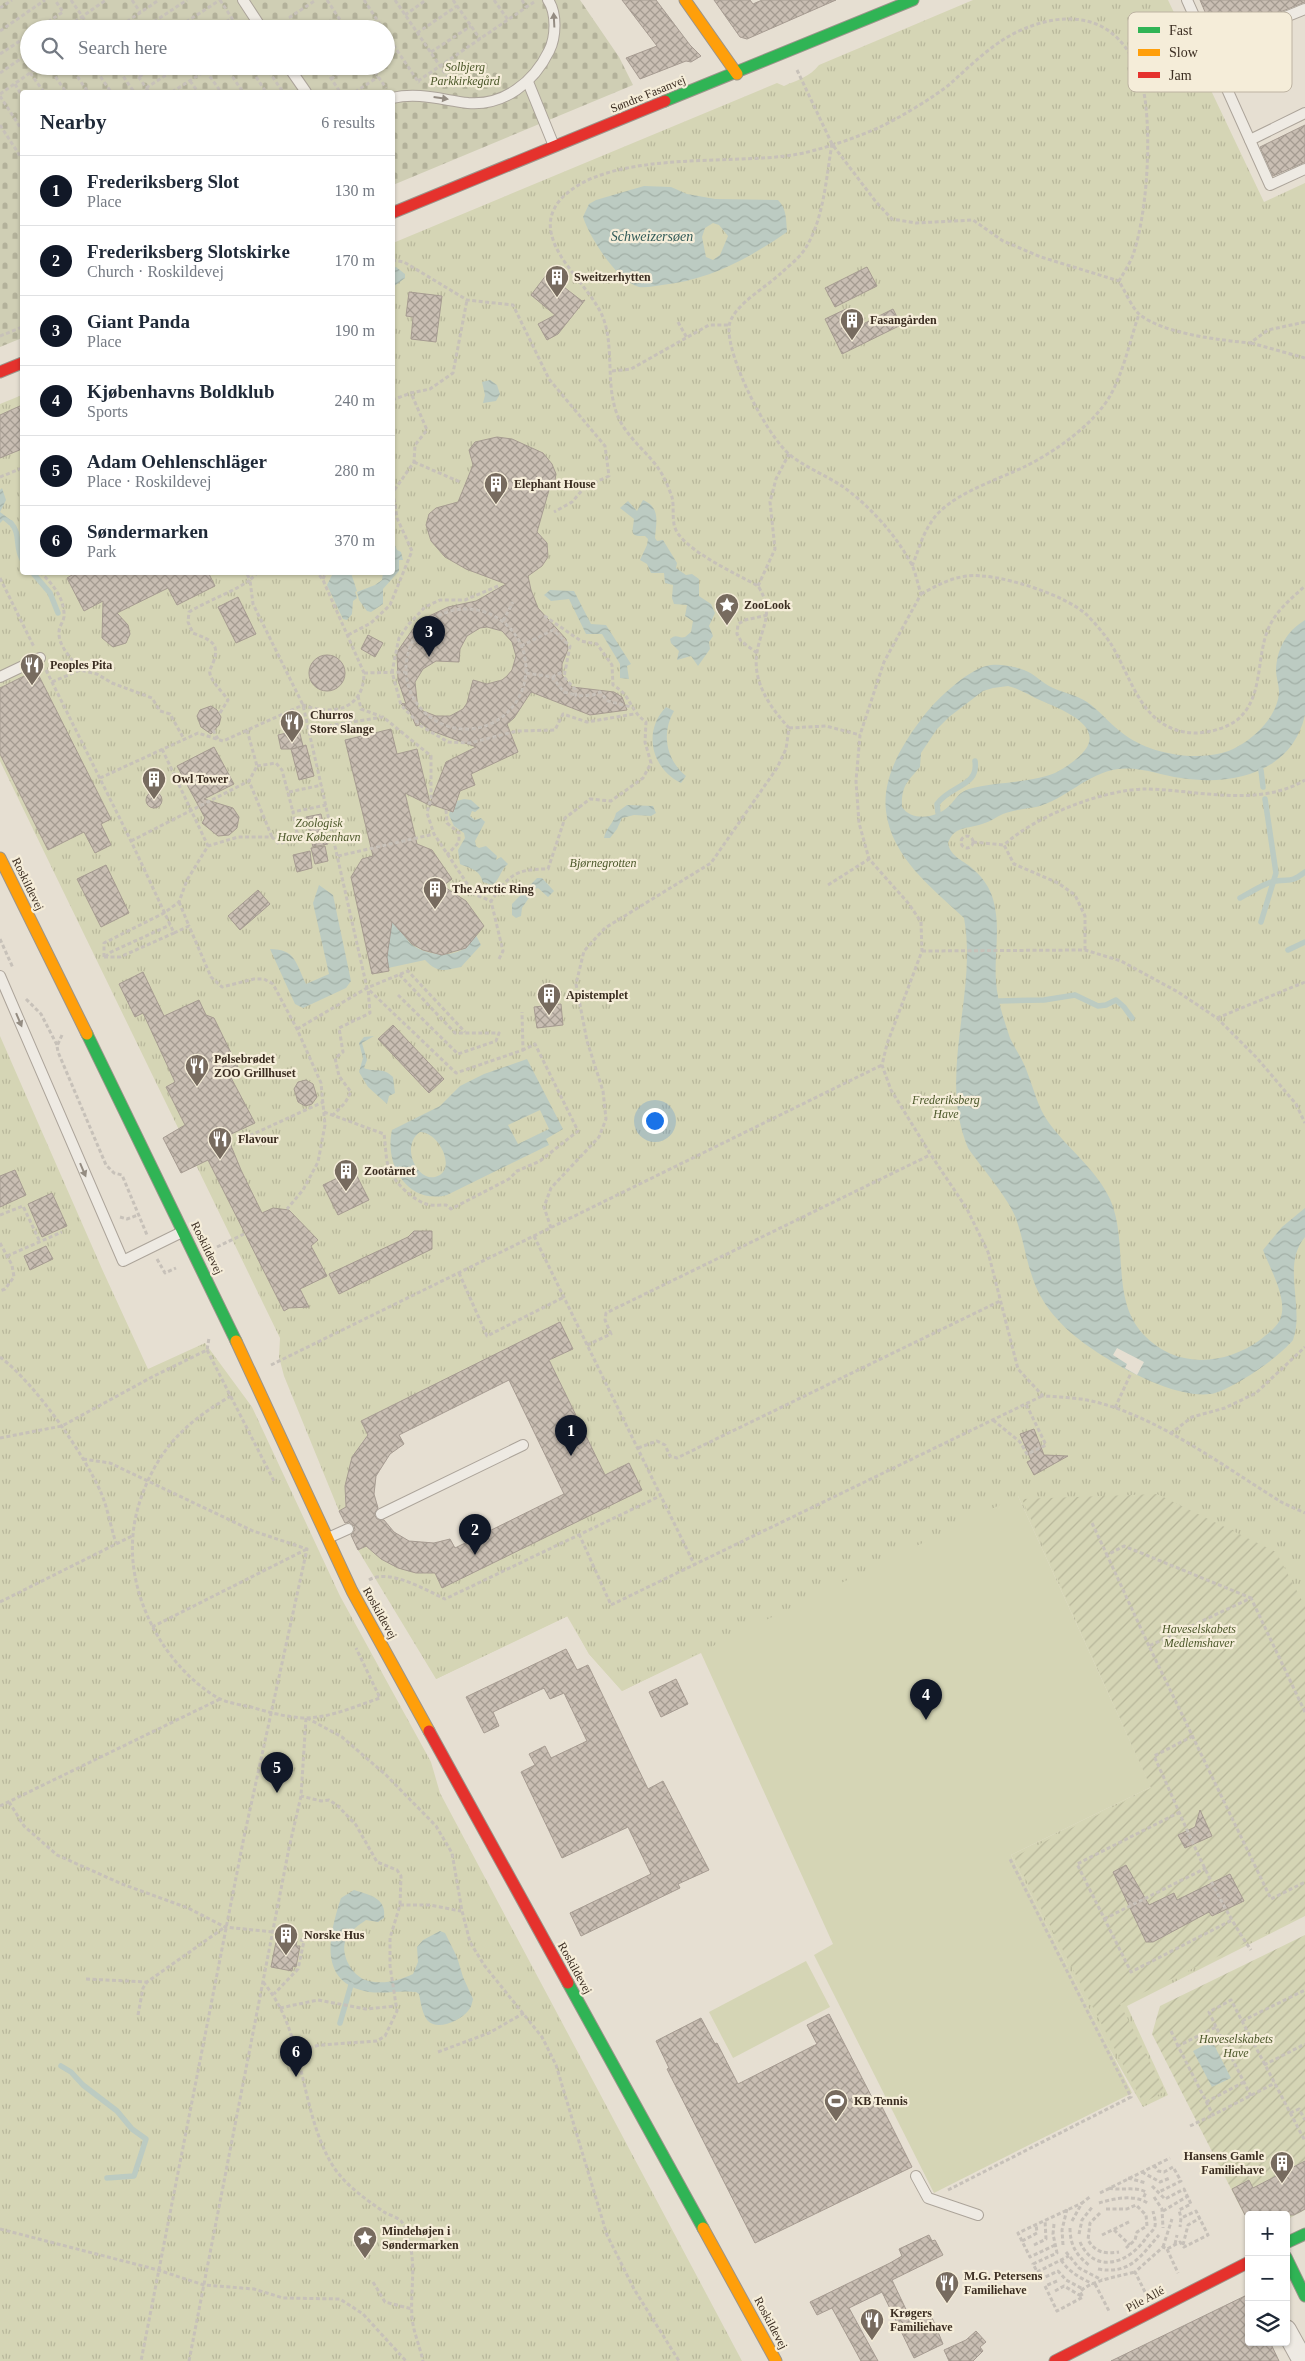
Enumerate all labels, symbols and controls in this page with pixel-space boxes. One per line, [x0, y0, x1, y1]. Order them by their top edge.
one-way arrow [549, 12, 557, 28]
legend [1128, 12, 1292, 92]
search box [20, 20, 395, 75]
text: Fast [1169, 23, 1192, 38]
icon: search [38, 34, 66, 62]
text: Search here [78, 37, 167, 58]
text: Slow [1169, 45, 1199, 60]
park label: Solbjerg Parkkirkegård [429, 60, 501, 88]
text: Jam [1169, 68, 1192, 83]
street label: Søndre Fasanvej [608, 73, 688, 115]
one-way arrow [433, 94, 449, 102]
text: Nearby [40, 110, 107, 134]
text: 6 results [321, 114, 375, 131]
text: Frederiksberg Slot [87, 171, 239, 192]
text: 1 [52, 182, 60, 199]
text: 130 m [335, 182, 375, 199]
text: Place [87, 193, 122, 210]
water label: Schweizersøen [611, 229, 693, 244]
text: Frederiksberg Slotskirke [87, 241, 290, 262]
text: 2 [52, 252, 60, 269]
text: 170 m [335, 252, 375, 269]
text: Church · Roskildevej [87, 263, 224, 280]
building icon: Sweitzerhytten [544, 264, 570, 298]
place label: Sweitzerhytten [574, 270, 651, 284]
building icon: Fasangården [839, 307, 865, 341]
text: Giant Panda [87, 311, 190, 332]
place label: Fasangården [870, 313, 937, 327]
text: 3 [52, 322, 60, 339]
text: 190 m [335, 322, 375, 339]
text: Place [87, 333, 122, 350]
text: Kjøbenhavns Boldklub [87, 381, 274, 402]
text: 4 [52, 392, 60, 409]
text: 240 m [335, 392, 375, 409]
text: Sports [87, 403, 128, 420]
text: Adam Oehlenschläger [87, 451, 267, 472]
text: 5 [52, 462, 60, 479]
text: 280 m [335, 462, 375, 479]
building icon: Elephant House [483, 471, 509, 505]
text: Place · Roskildevej [87, 473, 211, 490]
place label: Elephant House [514, 477, 596, 491]
text: Søndermarken [87, 521, 208, 542]
text: 6 [52, 532, 60, 549]
text: 370 m [335, 532, 375, 549]
text: Park [87, 543, 116, 560]
place icon: ZooLook [714, 592, 740, 626]
place label: ZooLook [744, 598, 791, 612]
pin: 3 [413, 616, 445, 657]
restaurant icon: Peoples Pita [19, 652, 45, 686]
place label: Peoples Pita [50, 658, 112, 672]
place label: Churros Store Slange [310, 708, 375, 736]
restaurant icon: Churros Store Slange [279, 709, 305, 743]
building icon: Owl Tower [141, 766, 167, 800]
place label: Owl Tower [172, 772, 229, 786]
park label: Zoologisk Have København [277, 816, 360, 844]
street label: Roskildevej [9, 855, 47, 913]
park label: Bjørnegrotten [570, 856, 636, 870]
building icon: The Arctic Ring [422, 876, 448, 910]
place label: The Arctic Ring [452, 882, 534, 896]
building icon: Apistemplet [536, 982, 562, 1016]
place label: Apistemplet [566, 988, 628, 1002]
one-way arrow [16, 1013, 24, 1028]
place label: Pølsebrødet ZOO Grillhuset [214, 1052, 296, 1080]
restaurant icon: Pølsebrødet ZOO Grillhuset [184, 1053, 210, 1087]
park label: Frederiksberg Have [911, 1093, 980, 1121]
your location [642, 1108, 668, 1134]
restaurant icon: Flavour [207, 1126, 233, 1160]
place label: Flavour [238, 1132, 279, 1146]
building icon: Zootårnet [333, 1158, 359, 1192]
one-way arrow [79, 1163, 87, 1178]
place label: Zootårnet [364, 1164, 415, 1178]
street label: Roskildevej [188, 1219, 226, 1277]
pin: 1 [555, 1415, 587, 1456]
pin: 2 [459, 1514, 491, 1555]
street label: Roskildevej [360, 1585, 400, 1641]
park label: Haveselskabets Medlemshaver [1161, 1622, 1236, 1650]
pin: 4 [910, 1679, 942, 1720]
pin: 5 [261, 1752, 293, 1793]
building icon: Norske Hus [273, 1922, 299, 1956]
place label: Norske Hus [304, 1928, 365, 1942]
street label: Roskildevej [555, 1940, 595, 1996]
park label: Haveselskabets Have [1198, 2032, 1273, 2060]
pin: 6 [280, 2036, 312, 2077]
sports icon: KB Tennis [823, 2088, 849, 2122]
place label: KB Tennis [854, 2094, 908, 2108]
place label: Hansens Gamle Familiehave [1184, 2149, 1265, 2177]
building icon: Hansens Gamle Familiehave [1269, 2150, 1295, 2184]
map controls [1245, 2211, 1290, 2346]
button: + [1245, 2211, 1290, 2256]
place label: Mindehøjen i Søndermarken [382, 2224, 459, 2252]
place icon: Mindehøjen i Søndermarken [352, 2225, 378, 2259]
button: − [1245, 2256, 1290, 2301]
place label: M.G. Petersens Familiehave [964, 2269, 1043, 2297]
restaurant icon: M.G. Petersens Familiehave [934, 2270, 960, 2304]
street label: Pile Allé [1123, 2283, 1167, 2315]
street label: Roskildevej [751, 2294, 791, 2352]
button: layers [1245, 2301, 1290, 2346]
place label: Krøgers Familiehave [890, 2306, 953, 2334]
restaurant icon: Krøgers Familiehave [859, 2307, 885, 2341]

